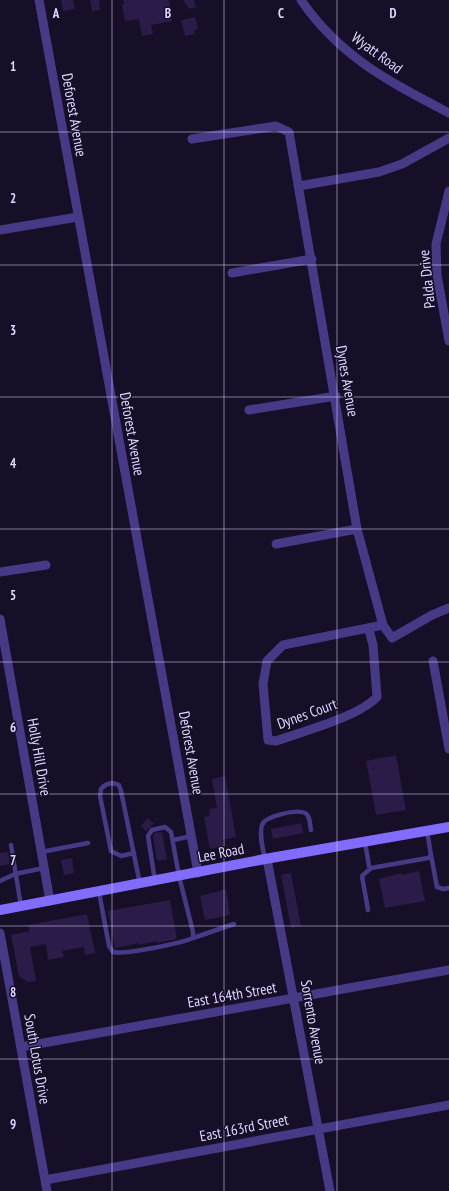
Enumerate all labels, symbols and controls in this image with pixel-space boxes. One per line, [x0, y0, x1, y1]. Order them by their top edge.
text: A [52, 5, 60, 22]
text: B [165, 5, 171, 22]
text: C [278, 5, 284, 22]
text: D [390, 5, 397, 22]
street label: Wyatt Road [348, 28, 407, 77]
text: 1 [10, 58, 16, 75]
street label: Deforest Avenue [58, 72, 91, 158]
text: 2 [10, 190, 16, 207]
street label: Palda Drive [414, 249, 439, 309]
text: 3 [10, 322, 16, 339]
street label: Dynes Avenue [332, 344, 363, 418]
street label: Deforest Avenue [116, 391, 149, 477]
text: 4 [10, 455, 17, 472]
text: 5 [10, 587, 16, 604]
street label: Dynes Court [274, 694, 339, 733]
street label: Deforest Avenue [175, 710, 208, 796]
street label: Holly Hill Drive [23, 717, 56, 797]
text: 6 [10, 719, 16, 736]
street label: Lee Road [196, 839, 246, 866]
text: 7 [10, 852, 16, 869]
street label: East 164th Street [186, 977, 278, 1012]
street label: Sorrento Avenue [297, 978, 330, 1065]
text: 8 [10, 984, 16, 1001]
street label: South Lotus Drive [20, 1012, 55, 1106]
street label: East 163rd Street [198, 1110, 290, 1145]
text: 9 [10, 1116, 16, 1133]

